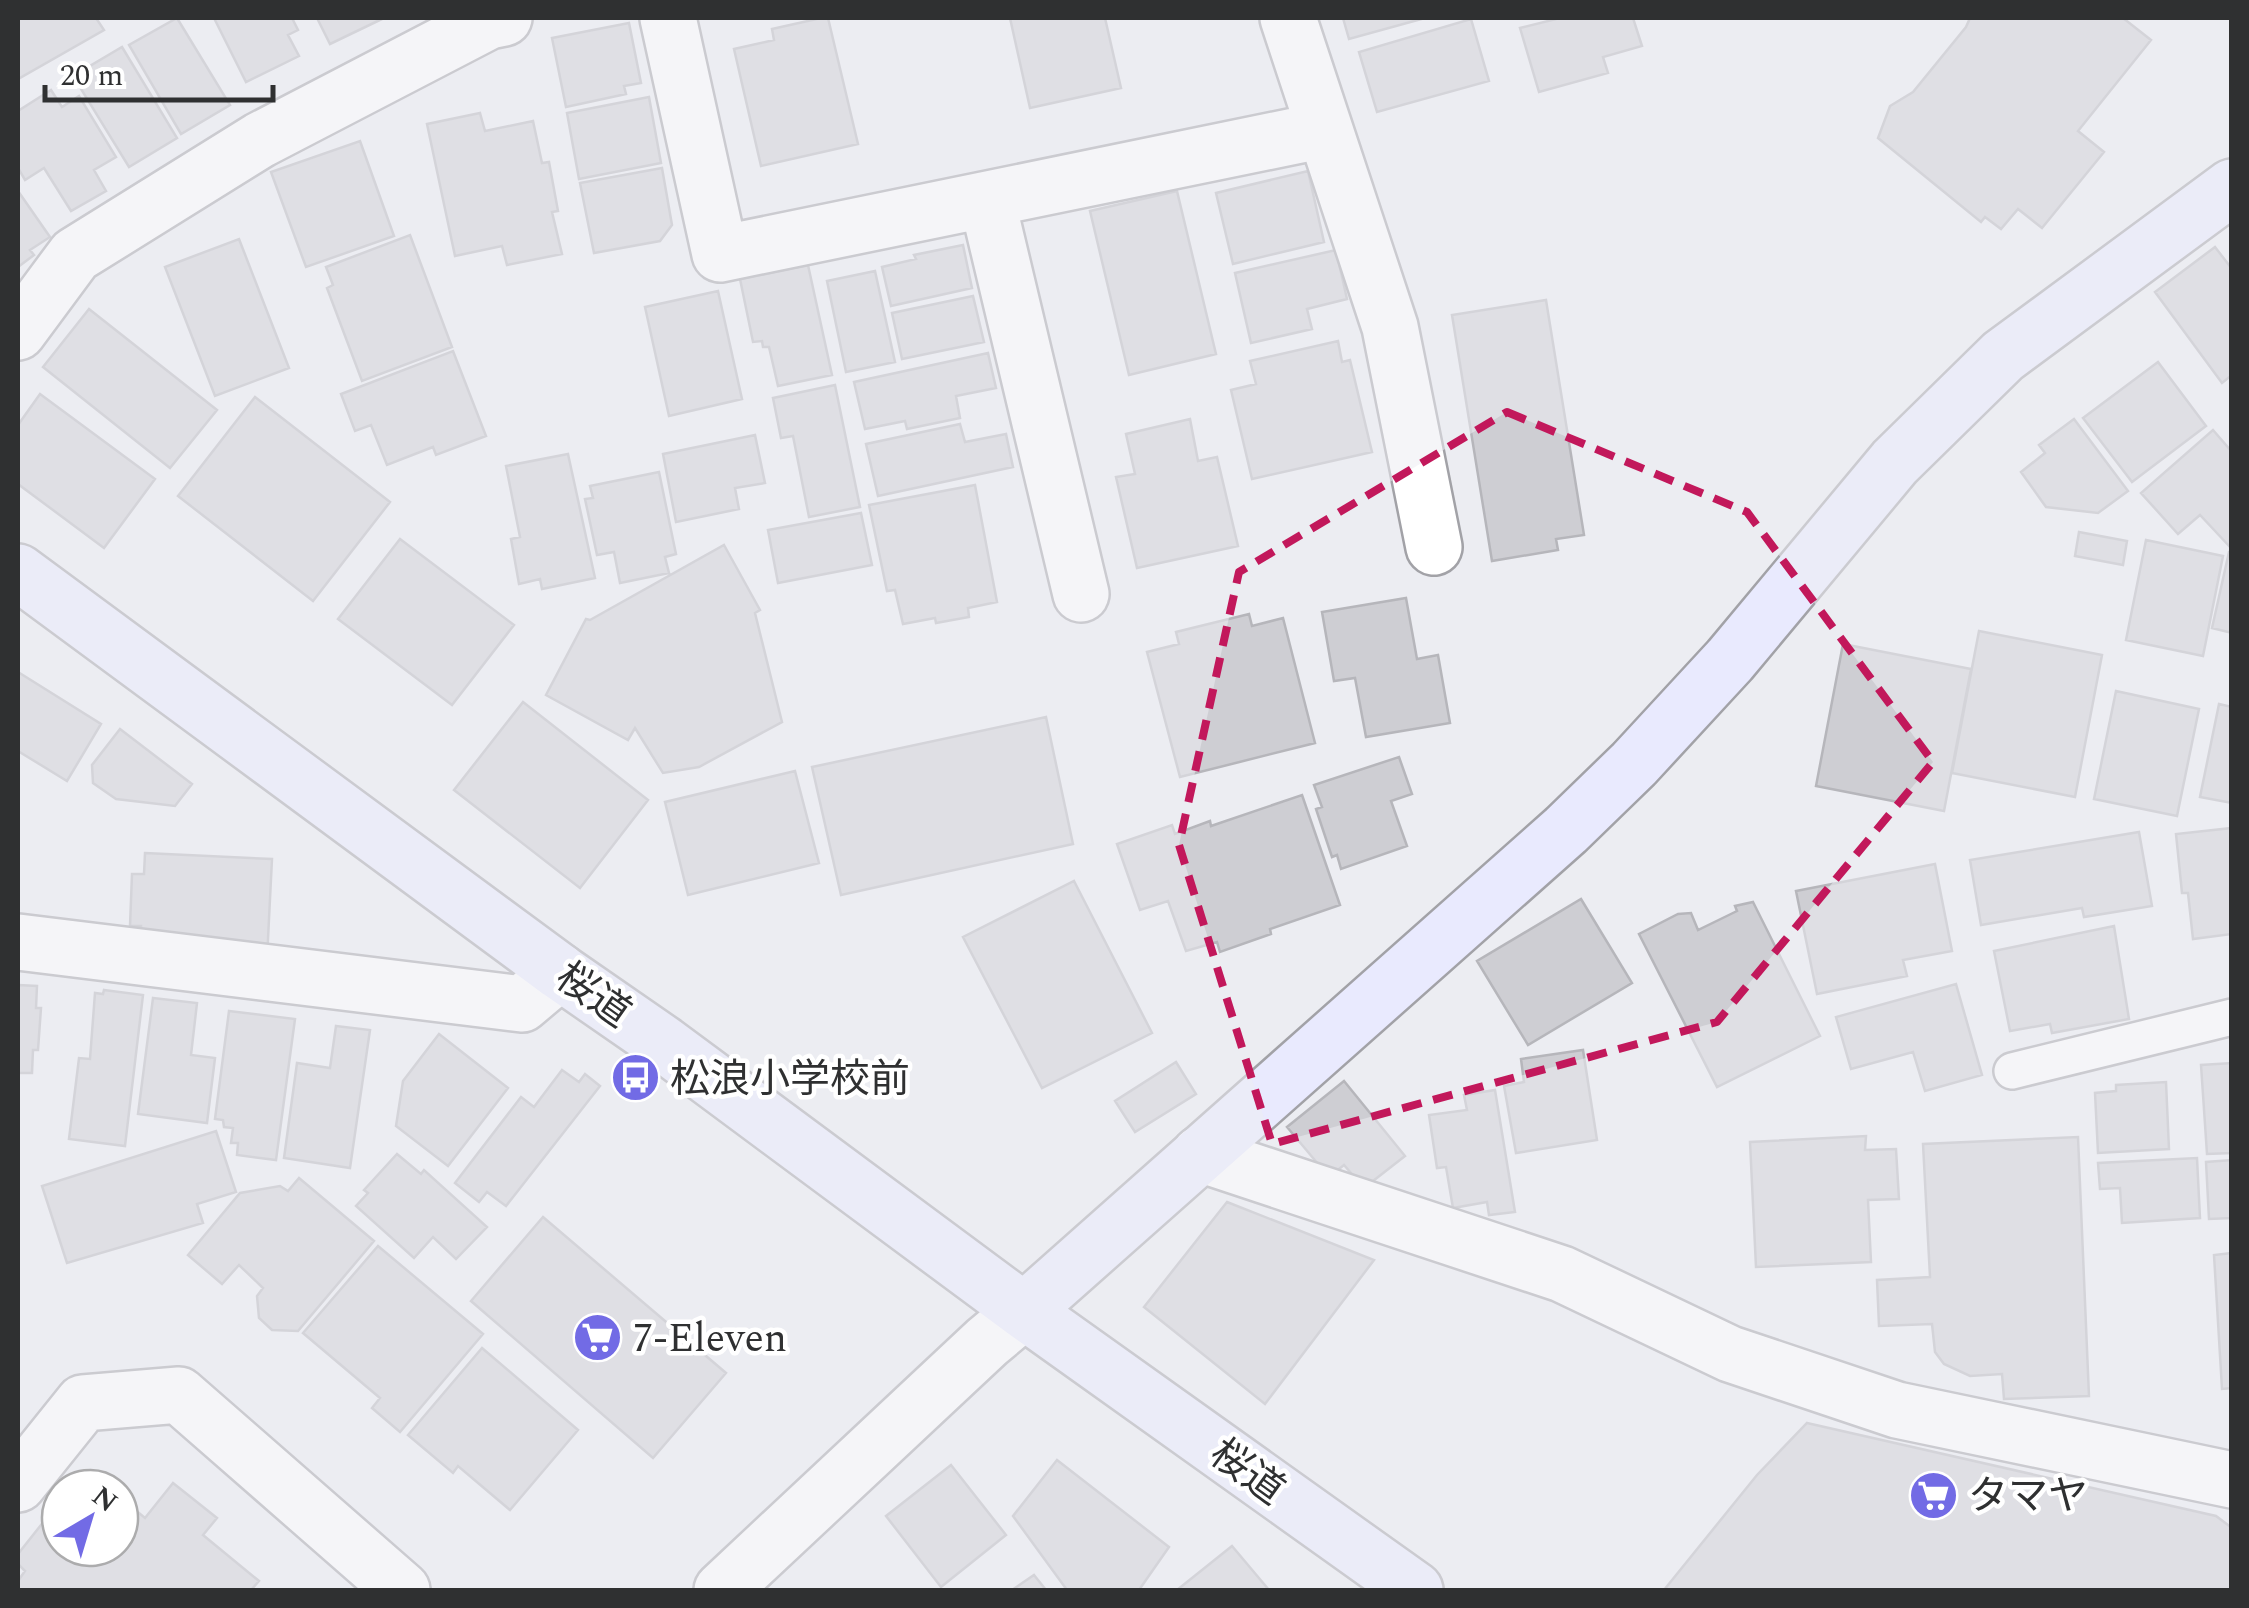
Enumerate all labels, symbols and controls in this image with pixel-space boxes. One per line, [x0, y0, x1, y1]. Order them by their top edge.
scale bar [45, 40, 272, 102]
text: 20 m [60, 53, 123, 99]
street label: 桜道 [542, 948, 643, 1044]
place label: 松浪小学校前 [670, 1050, 910, 1111]
bus stop icon: 松浪小学校前 [609, 1052, 661, 1104]
place label: 7-Eleven [633, 1309, 787, 1370]
supermarket icon: 7-Eleven [572, 1311, 624, 1363]
street label: 桜道 [1196, 1425, 1297, 1521]
place label: タマヤ [1968, 1467, 2088, 1528]
north arrow [40, 1468, 140, 1568]
supermarket icon: タマヤ [1907, 1469, 1959, 1521]
text: N [82, 1476, 127, 1523]

